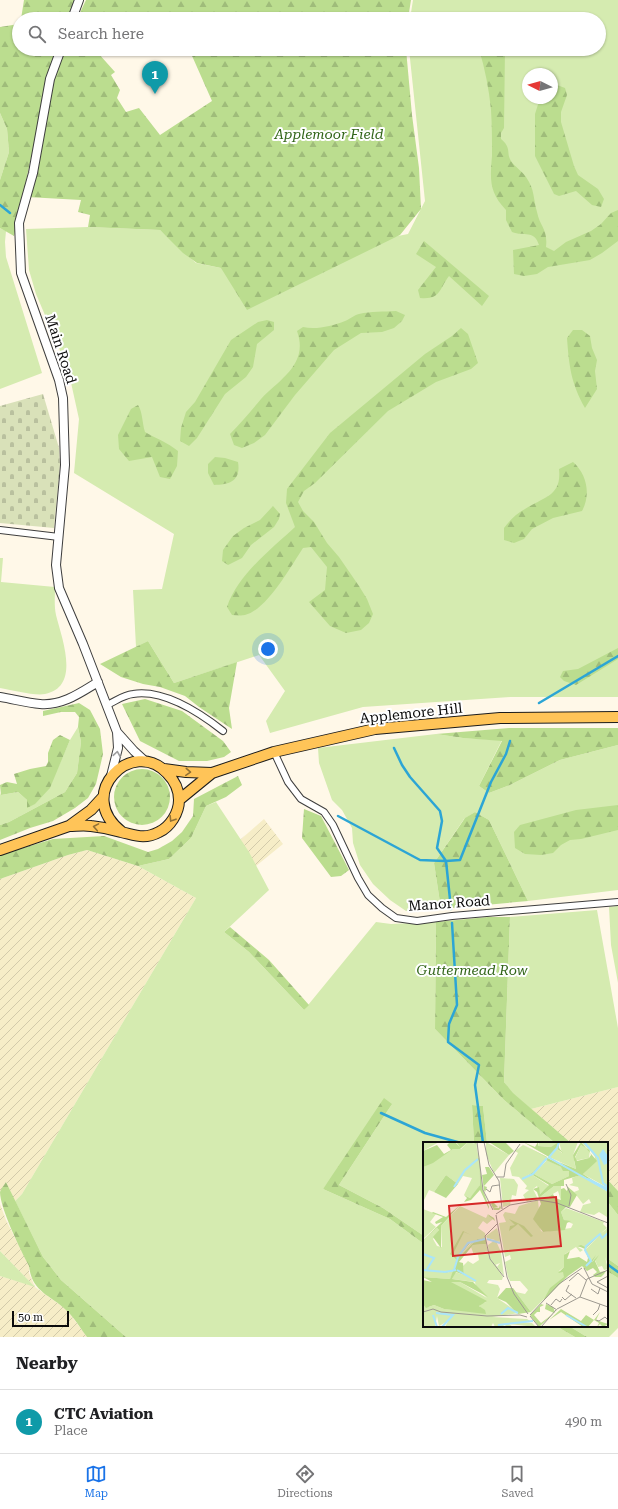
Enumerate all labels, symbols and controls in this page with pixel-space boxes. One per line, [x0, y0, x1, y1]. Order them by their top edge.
search box [12, 12, 606, 56]
icon: search [26, 23, 48, 45]
text: Search here [58, 25, 144, 43]
pin: 1 [142, 61, 168, 94]
north arrow [522, 68, 558, 104]
park label: Applemoor Field [274, 126, 384, 142]
street label: Main Road [42, 312, 80, 386]
your location [258, 639, 278, 659]
street label: Applemore Hill [359, 700, 464, 726]
one-way arrow [112, 751, 120, 757]
one-way arrow [185, 768, 191, 776]
one-way arrow [170, 815, 177, 822]
one-way arrow [93, 823, 99, 832]
street label: Manor Road [407, 892, 491, 914]
park label: Guttermead Row [416, 962, 528, 978]
inset map [423, 1142, 608, 1327]
scale bar [12, 1309, 69, 1328]
text: 50 m [18, 1311, 43, 1324]
text: Nearby [16, 1353, 78, 1373]
text: CTC Aviation [54, 1405, 153, 1423]
text: 1 [25, 1414, 33, 1429]
text: 490 m [565, 1414, 602, 1429]
text: Place [54, 1423, 88, 1438]
tab: Map [85, 1463, 108, 1500]
tab: Directions [277, 1463, 332, 1500]
tab: Saved [502, 1463, 533, 1500]

